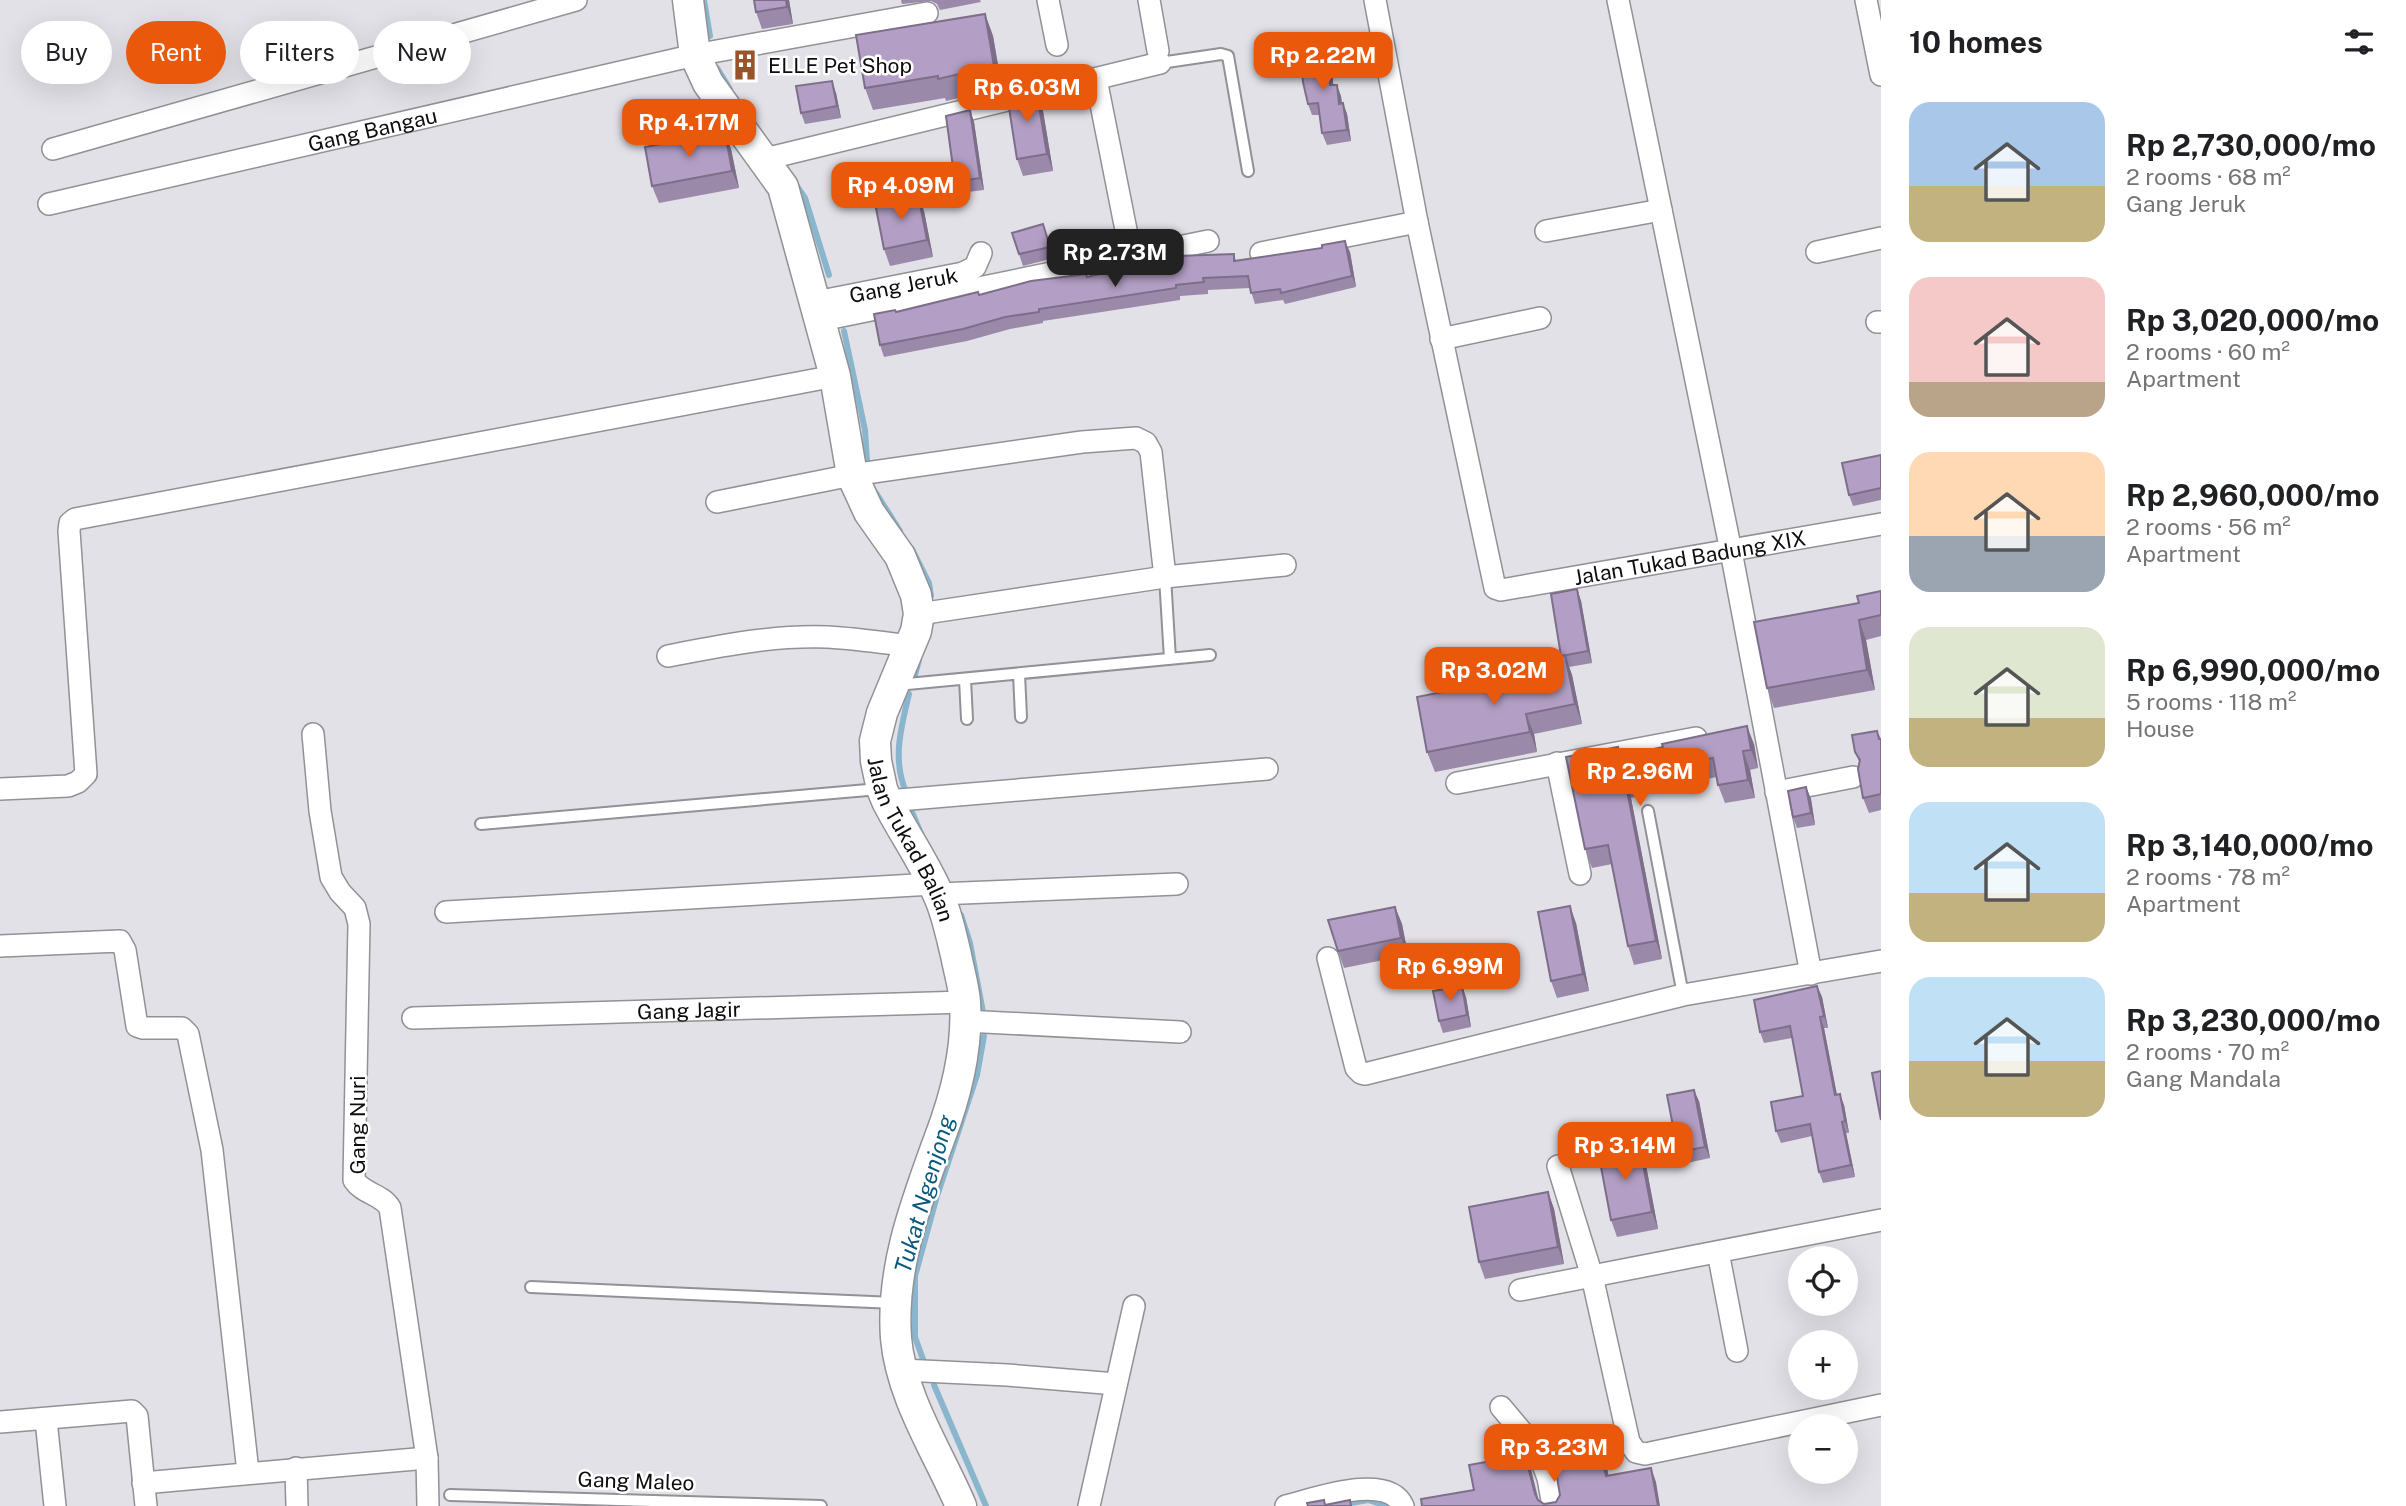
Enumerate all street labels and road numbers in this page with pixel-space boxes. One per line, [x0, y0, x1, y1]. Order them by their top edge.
street label: Gang Bangau [305, 102, 440, 156]
street label: Gang Jeruk [847, 262, 960, 308]
street label: Jalan Tukad Badung XIX [1572, 525, 1808, 590]
street label: Jalan Tukad Balian [863, 754, 960, 924]
street label: Gang Jagir [637, 996, 741, 1024]
street label: Gang Nuri [345, 1076, 370, 1174]
street label: Gang Maleo [577, 1466, 695, 1496]

